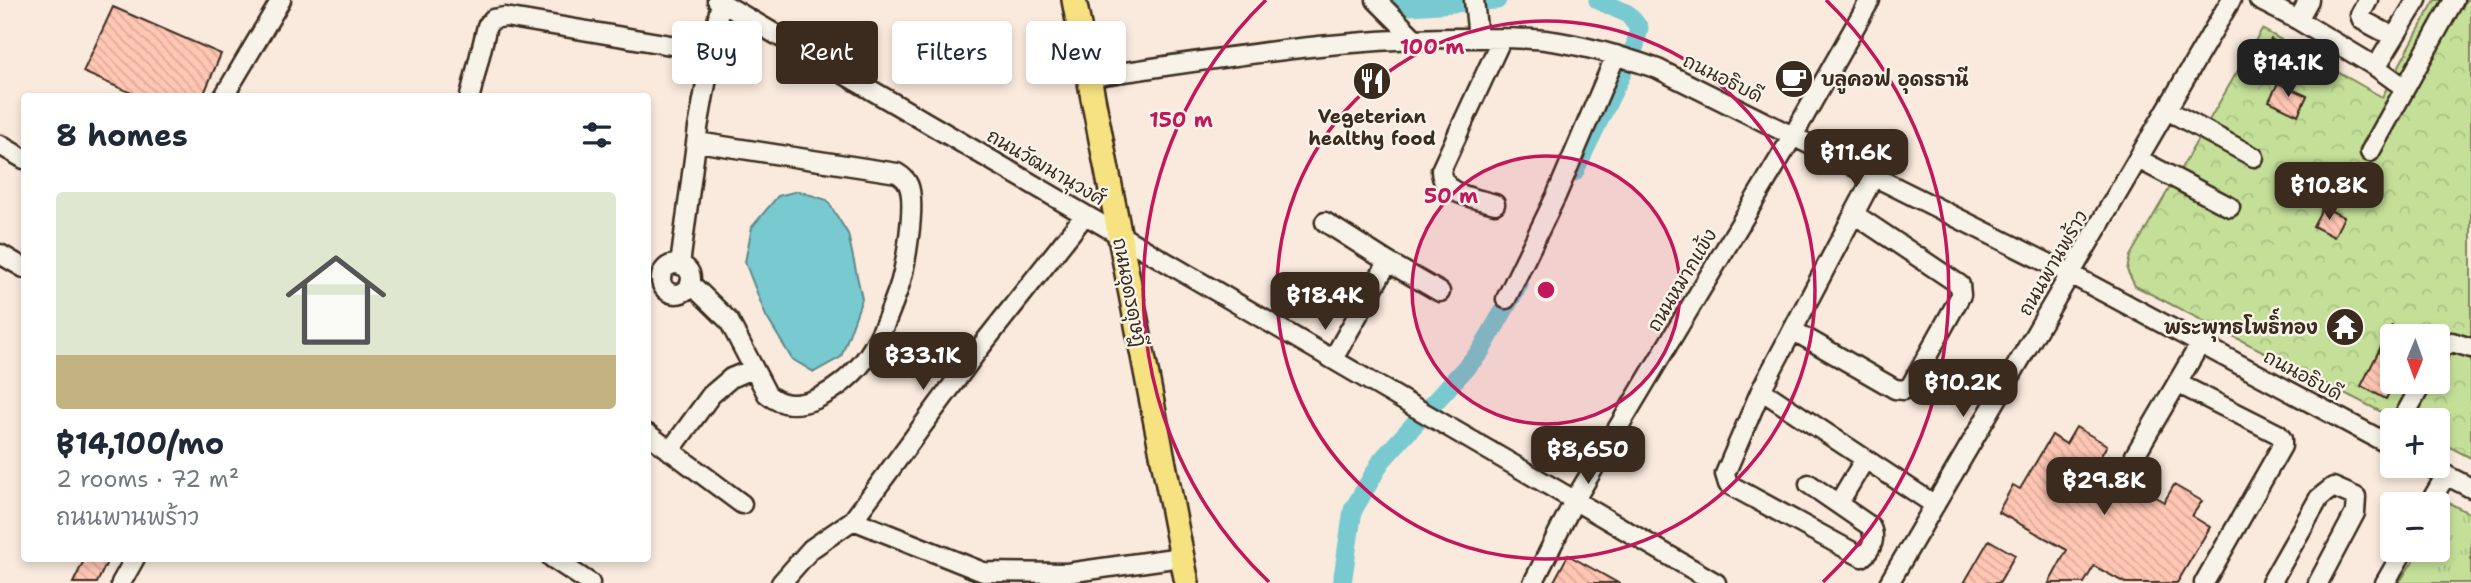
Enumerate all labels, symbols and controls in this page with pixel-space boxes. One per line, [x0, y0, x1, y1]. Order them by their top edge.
chip: Buy [672, 21, 762, 84]
chip: Rent [776, 21, 878, 84]
chip: Filters [892, 21, 1012, 84]
chip: New [1026, 21, 1126, 84]
text: 100 m [1400, 33, 1464, 61]
pin: ฿14.1K [2231, 40, 2345, 99]
text: ฿14.1K [2253, 47, 2323, 77]
street label: ถนนอธิบดี [1679, 48, 1767, 108]
cafe icon: บลูคอฟ อุดรธานี [1773, 58, 1815, 100]
restaurant icon: Vegeterian healthy food [1351, 60, 1393, 102]
place label: บลูคอฟ อุดรธานี [1821, 66, 1969, 94]
place label: Vegeterian healthy food [1308, 104, 1436, 151]
text: 150 m [1149, 106, 1213, 134]
text: 8 homes [56, 115, 188, 156]
icon: filters [578, 116, 616, 154]
street label: ถนนวัฒนานุวงศ์ [981, 123, 1111, 213]
pin: ฿11.6K [1799, 130, 1913, 189]
text: ฿11.6K [1820, 137, 1892, 167]
pin: ฿10.8K [2272, 162, 2386, 222]
text: ฿10.8K [2291, 170, 2367, 200]
text: 50 m [1424, 182, 1478, 210]
street label: ถนนพานพร้าว [2013, 206, 2093, 320]
street label: ถนนหมากแข้ง [1641, 224, 1723, 336]
street label: ถนนอุดรดุษฎี [1105, 236, 1153, 349]
icon: home [273, 237, 399, 363]
pin: ฿18.4K [1268, 272, 1382, 332]
centre of rings [1534, 278, 1558, 302]
text: ฿18.4K [1286, 280, 1364, 310]
temple icon: พระพุทธโพธิ์ทอง [2324, 306, 2366, 348]
place label: พระพุทธโพธิ์ทอง [2164, 308, 2318, 342]
north arrow [2380, 324, 2450, 394]
map controls [2380, 324, 2450, 562]
pin: ฿33.1K [866, 332, 980, 392]
text: ฿33.1K [885, 340, 961, 370]
street label: ถนนอธิบดี [2259, 344, 2347, 406]
pin: ฿10.2K [1906, 360, 2020, 419]
text: ฿10.2K [1925, 367, 2001, 397]
button: + [2380, 408, 2450, 478]
text: ฿14,100/mo [56, 423, 224, 464]
pin: ฿8,650 [1531, 426, 1645, 486]
text: ฿8,650 [1547, 434, 1629, 464]
pin: ฿29.8K [2047, 458, 2161, 517]
text: 2 rooms · 72 m² [56, 464, 239, 494]
text: ฿29.8K [2062, 465, 2146, 495]
button: − [2380, 492, 2450, 562]
text: ถนนพานพร้าว [56, 502, 199, 532]

